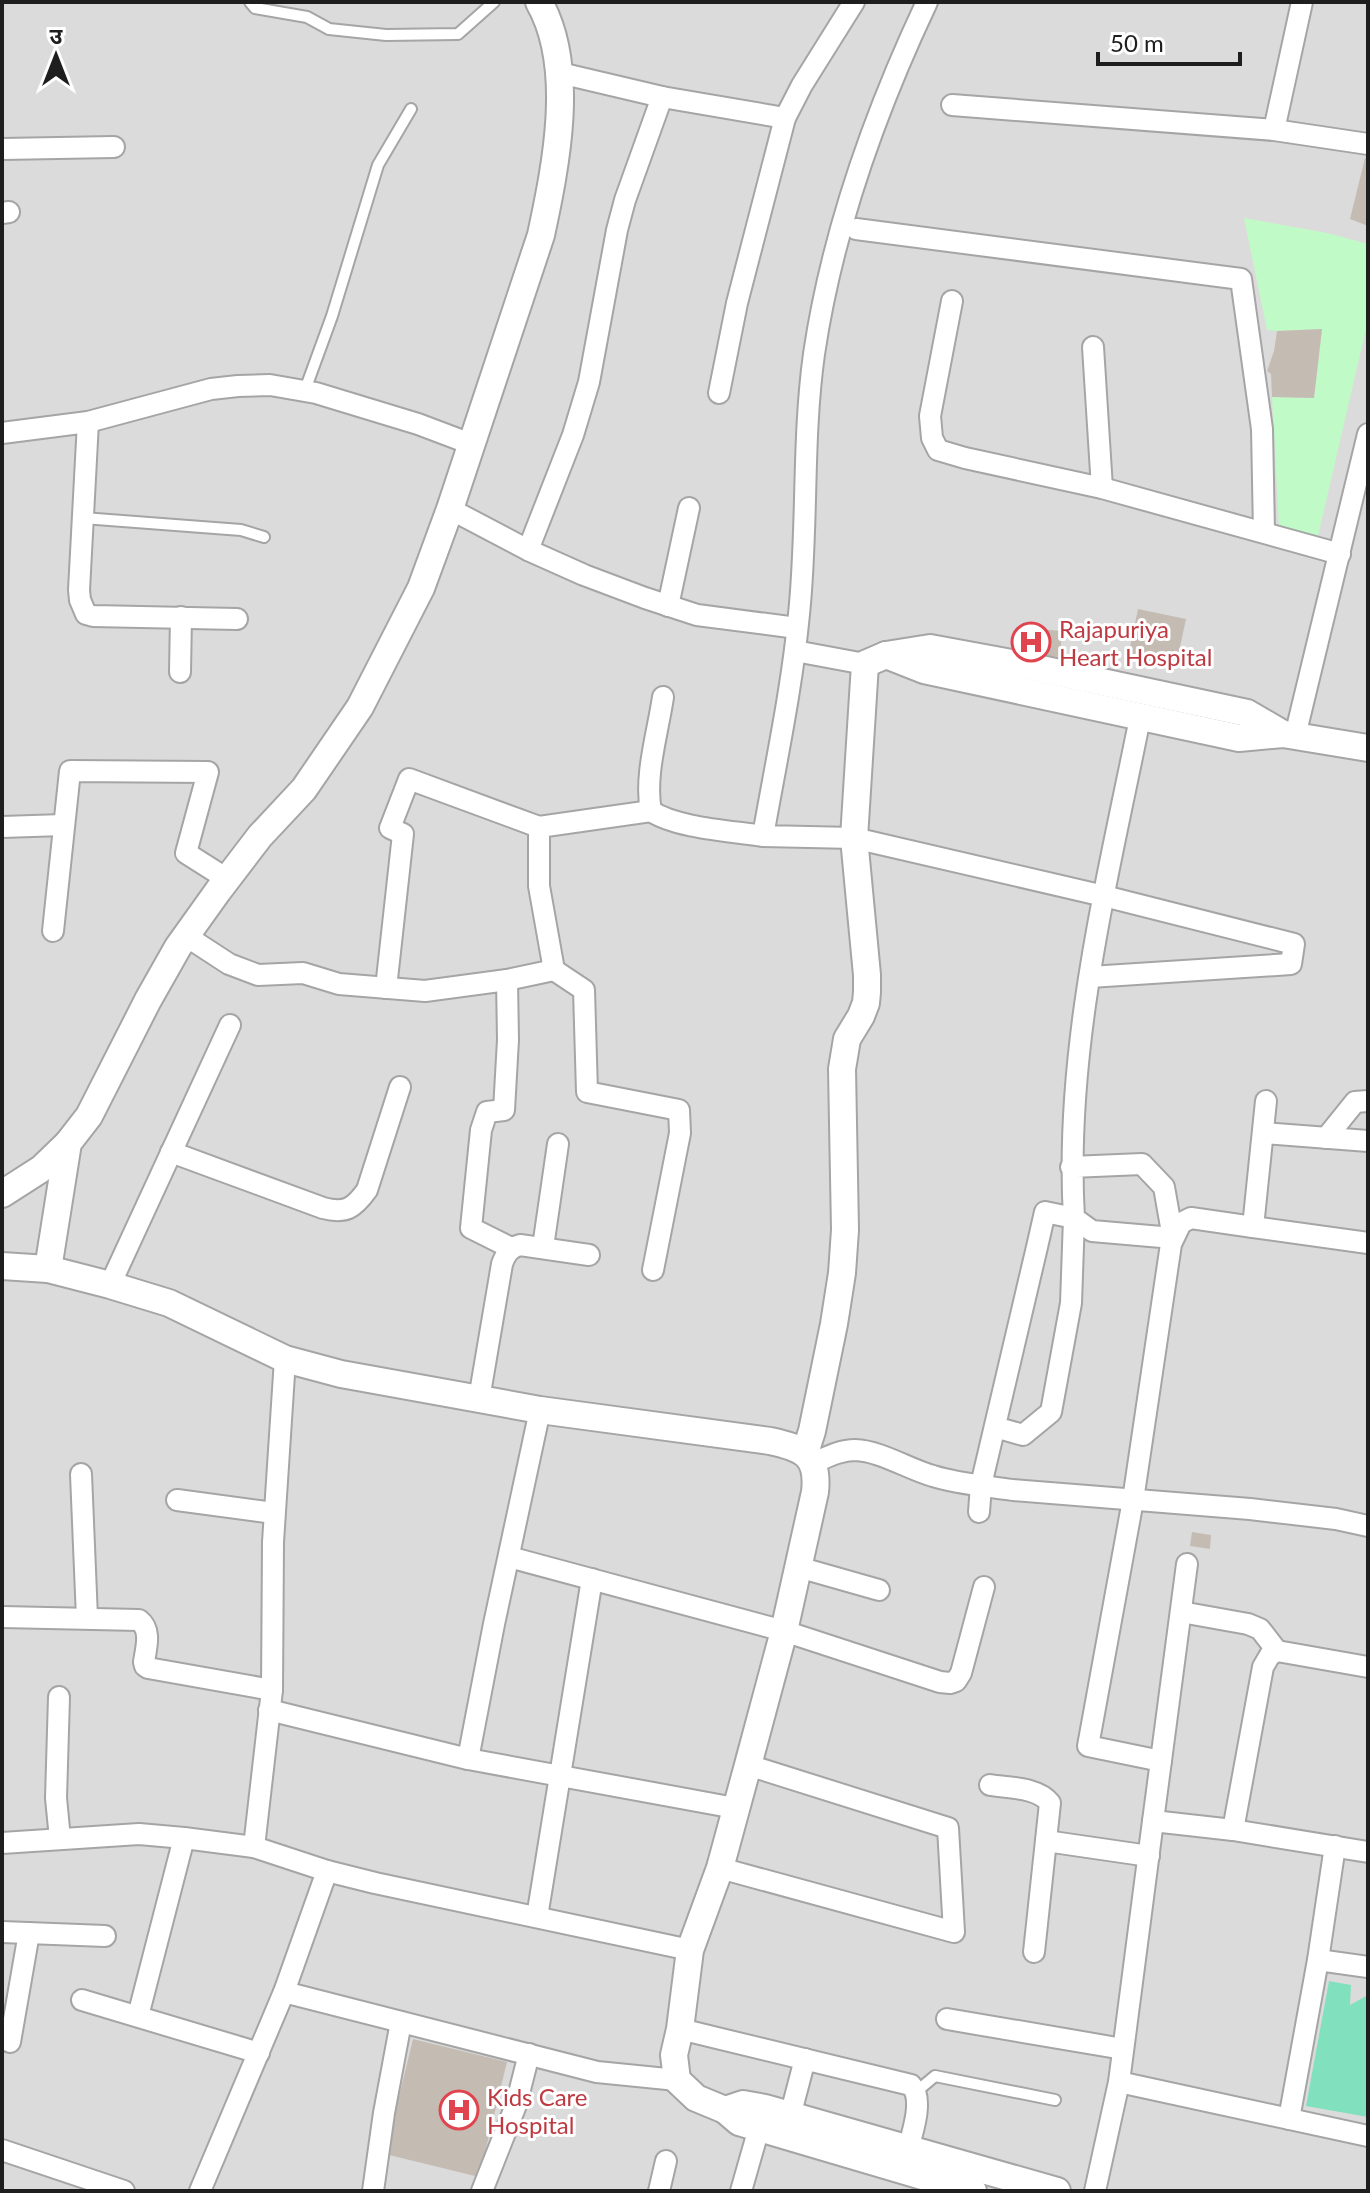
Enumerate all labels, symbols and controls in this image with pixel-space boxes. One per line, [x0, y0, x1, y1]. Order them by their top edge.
north arrow [16, 16, 96, 96]
scale bar [1098, 16, 1240, 66]
text: उ [50, 22, 64, 49]
text: 50 m [1110, 28, 1164, 57]
place label: Rajapuriya Heart Hospital [1059, 614, 1212, 671]
hospital icon: Rajapuriya Heart Hospital [1010, 621, 1052, 663]
place label: Kids Care Hospital [487, 2082, 588, 2139]
hospital icon: Kids Care Hospital [438, 2089, 480, 2131]

